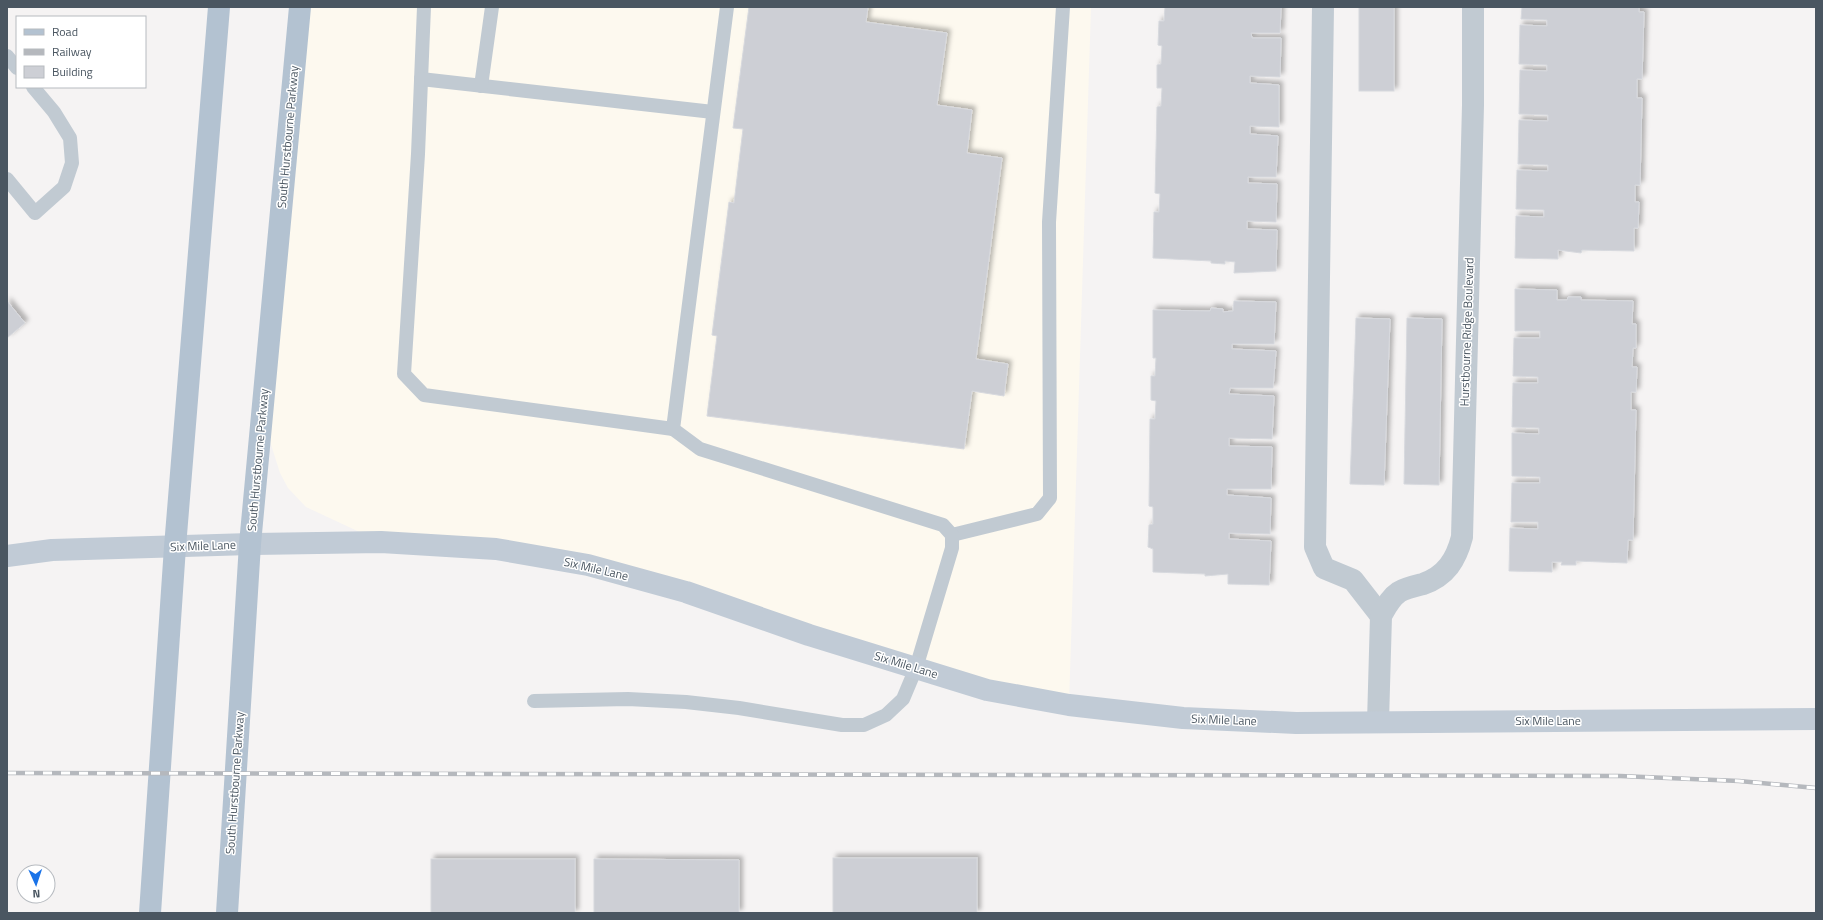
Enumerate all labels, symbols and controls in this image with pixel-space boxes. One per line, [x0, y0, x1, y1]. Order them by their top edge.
legend [16, 16, 146, 88]
text: Road [52, 22, 78, 41]
text: Railway [52, 42, 92, 61]
text: Building [52, 62, 93, 81]
street label: South Hurstbourne Parkway [272, 65, 303, 209]
street label: Hurstbourne Ridge Boulevard [1454, 257, 1479, 407]
street label: South Hurstbourne Parkway [242, 388, 273, 532]
street label: Six Mile Lane [170, 535, 236, 556]
street label: Six Mile Lane [562, 552, 630, 585]
street label: Six Mile Lane [872, 646, 940, 683]
street label: Six Mile Lane [1191, 709, 1257, 730]
street label: South Hurstbourne Parkway [220, 711, 249, 855]
street label: Six Mile Lane [1515, 711, 1581, 730]
north arrow [16, 864, 56, 904]
text: N [32, 886, 41, 902]

